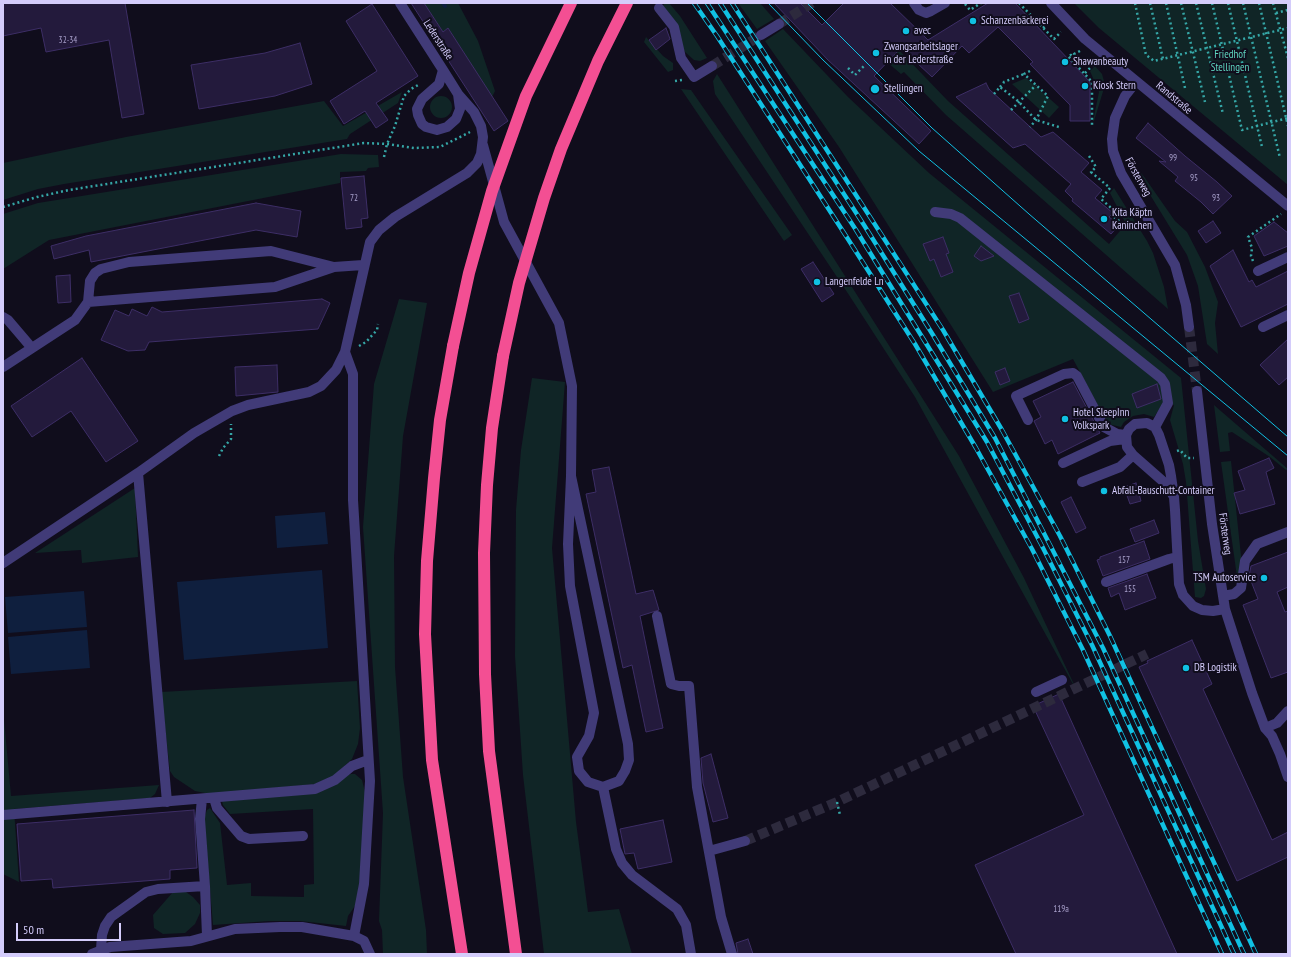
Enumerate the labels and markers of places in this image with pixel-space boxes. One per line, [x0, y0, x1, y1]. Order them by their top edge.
place label: Schanzenbäckerei [981, 14, 1049, 28]
marker: Schanzenbäckerei [968, 16, 978, 26]
place label: avec [914, 24, 931, 38]
marker: avec [901, 26, 911, 36]
place label: Zwangsarbeitslager in der Lederstraße [884, 40, 958, 66]
marker: Zwangsarbeitslager in der Lederstraße [871, 48, 881, 58]
place label: Shawanbeauty [1073, 55, 1128, 69]
marker: Shawanbeauty [1060, 57, 1070, 67]
place label: Kiosk Stern [1093, 79, 1136, 93]
marker: Kiosk Stern [1080, 81, 1090, 91]
place label: Stellingen [884, 82, 923, 96]
marker: Stellingen [869, 83, 881, 95]
place label: Kita Käptn Kaninchen [1112, 206, 1152, 232]
marker: Kita Käptn Kaninchen [1099, 214, 1109, 224]
place label: Langenfelde Ln [825, 275, 883, 289]
marker: Langenfelde Ln [812, 277, 822, 287]
place label: Hotel SleepInn Volkspark [1073, 406, 1129, 432]
marker: Hotel SleepInn Volkspark [1060, 414, 1070, 424]
place label: Abfall-Bauschutt-Container [1112, 484, 1215, 498]
marker: Abfall-Bauschutt-Container [1099, 486, 1109, 496]
place label: TSM Autoservice [1193, 571, 1256, 585]
marker: TSM Autoservice [1259, 573, 1269, 583]
place label: DB Logistik [1194, 661, 1237, 675]
marker: DB Logistik [1181, 663, 1191, 673]

